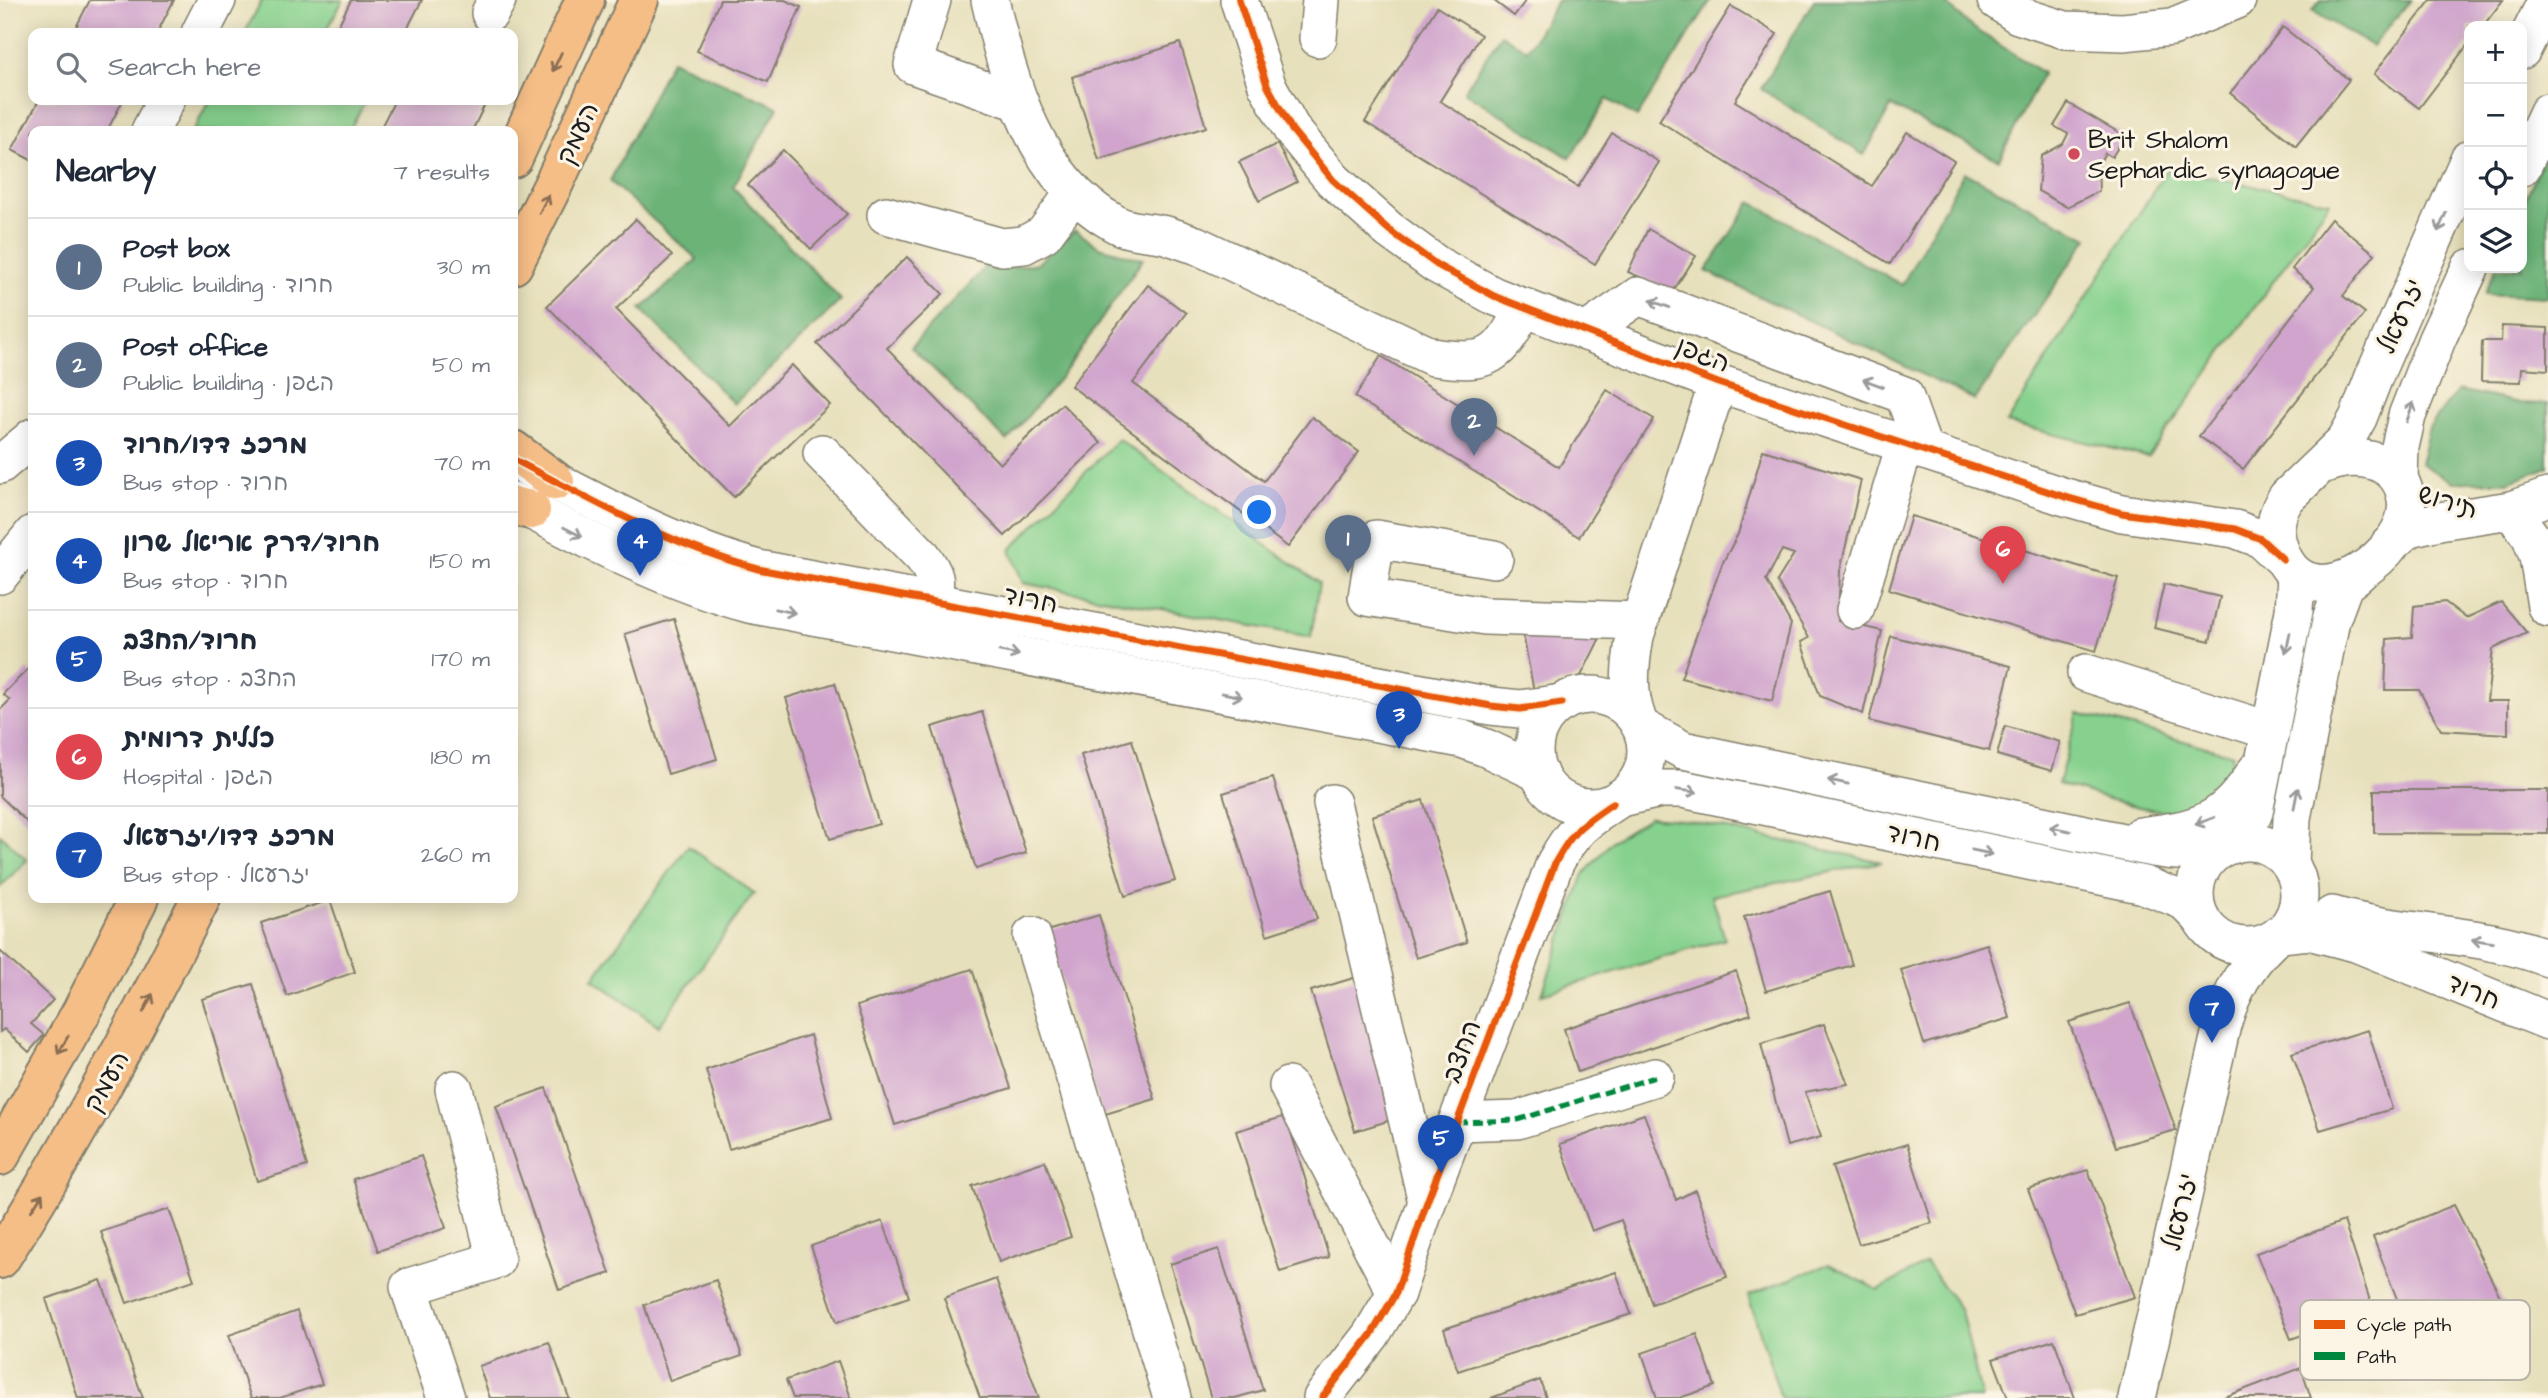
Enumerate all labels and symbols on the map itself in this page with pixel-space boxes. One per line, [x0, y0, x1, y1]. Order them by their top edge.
one-way arrow [550, 51, 563, 72]
street label: העמק [548, 96, 608, 171]
place label: Brit Shalom Sephardic synagogue [2088, 122, 2340, 190]
marker: Brit Shalom Sephardic synagogue [2066, 146, 2082, 162]
one-way arrow [537, 194, 551, 215]
one-way arrow [2435, 211, 2448, 232]
street label: יזרעאל [2368, 273, 2433, 360]
one-way arrow [1649, 296, 1671, 309]
street label: הגפן [1670, 328, 1735, 382]
one-way arrow [1862, 376, 1884, 388]
pin: 2 [1451, 398, 1497, 456]
one-way arrow [2405, 401, 2417, 423]
street label: תירוש [2413, 476, 2482, 528]
your location [1242, 495, 1276, 529]
pin: 1 [1325, 515, 1371, 573]
pin: 4 [617, 518, 663, 576]
one-way arrow [563, 525, 583, 539]
pin: 6 [1980, 526, 2026, 584]
street label: חרוד [1001, 577, 1061, 623]
one-way arrow [773, 605, 796, 618]
one-way arrow [2281, 631, 2294, 654]
one-way arrow [997, 647, 1020, 660]
one-way arrow [1220, 689, 1243, 703]
pin: 3 [1376, 691, 1422, 749]
one-way arrow [1827, 775, 1850, 789]
one-way arrow [1675, 785, 1698, 798]
one-way arrow [2290, 787, 2303, 810]
street label: חרוד [1883, 815, 1944, 861]
one-way arrow [2195, 816, 2216, 829]
one-way arrow [2049, 821, 2072, 835]
one-way arrow [1970, 845, 1993, 859]
one-way arrow [2471, 934, 2494, 947]
street label: חרוד [2442, 965, 2506, 1019]
pin: 7 [2189, 985, 2235, 1043]
one-way arrow [141, 993, 155, 1014]
street label: החצב [1434, 1015, 1490, 1088]
one-way arrow [56, 1035, 70, 1055]
street label: העמק [75, 1044, 138, 1119]
pin: 5 [1418, 1115, 1464, 1173]
street label: יזרעאל [2154, 1170, 2206, 1255]
one-way arrow [30, 1192, 44, 1212]
legend [2300, 1300, 2530, 1380]
text: Cycle path [2357, 1312, 2452, 1340]
text: Path [2357, 1344, 2396, 1371]

